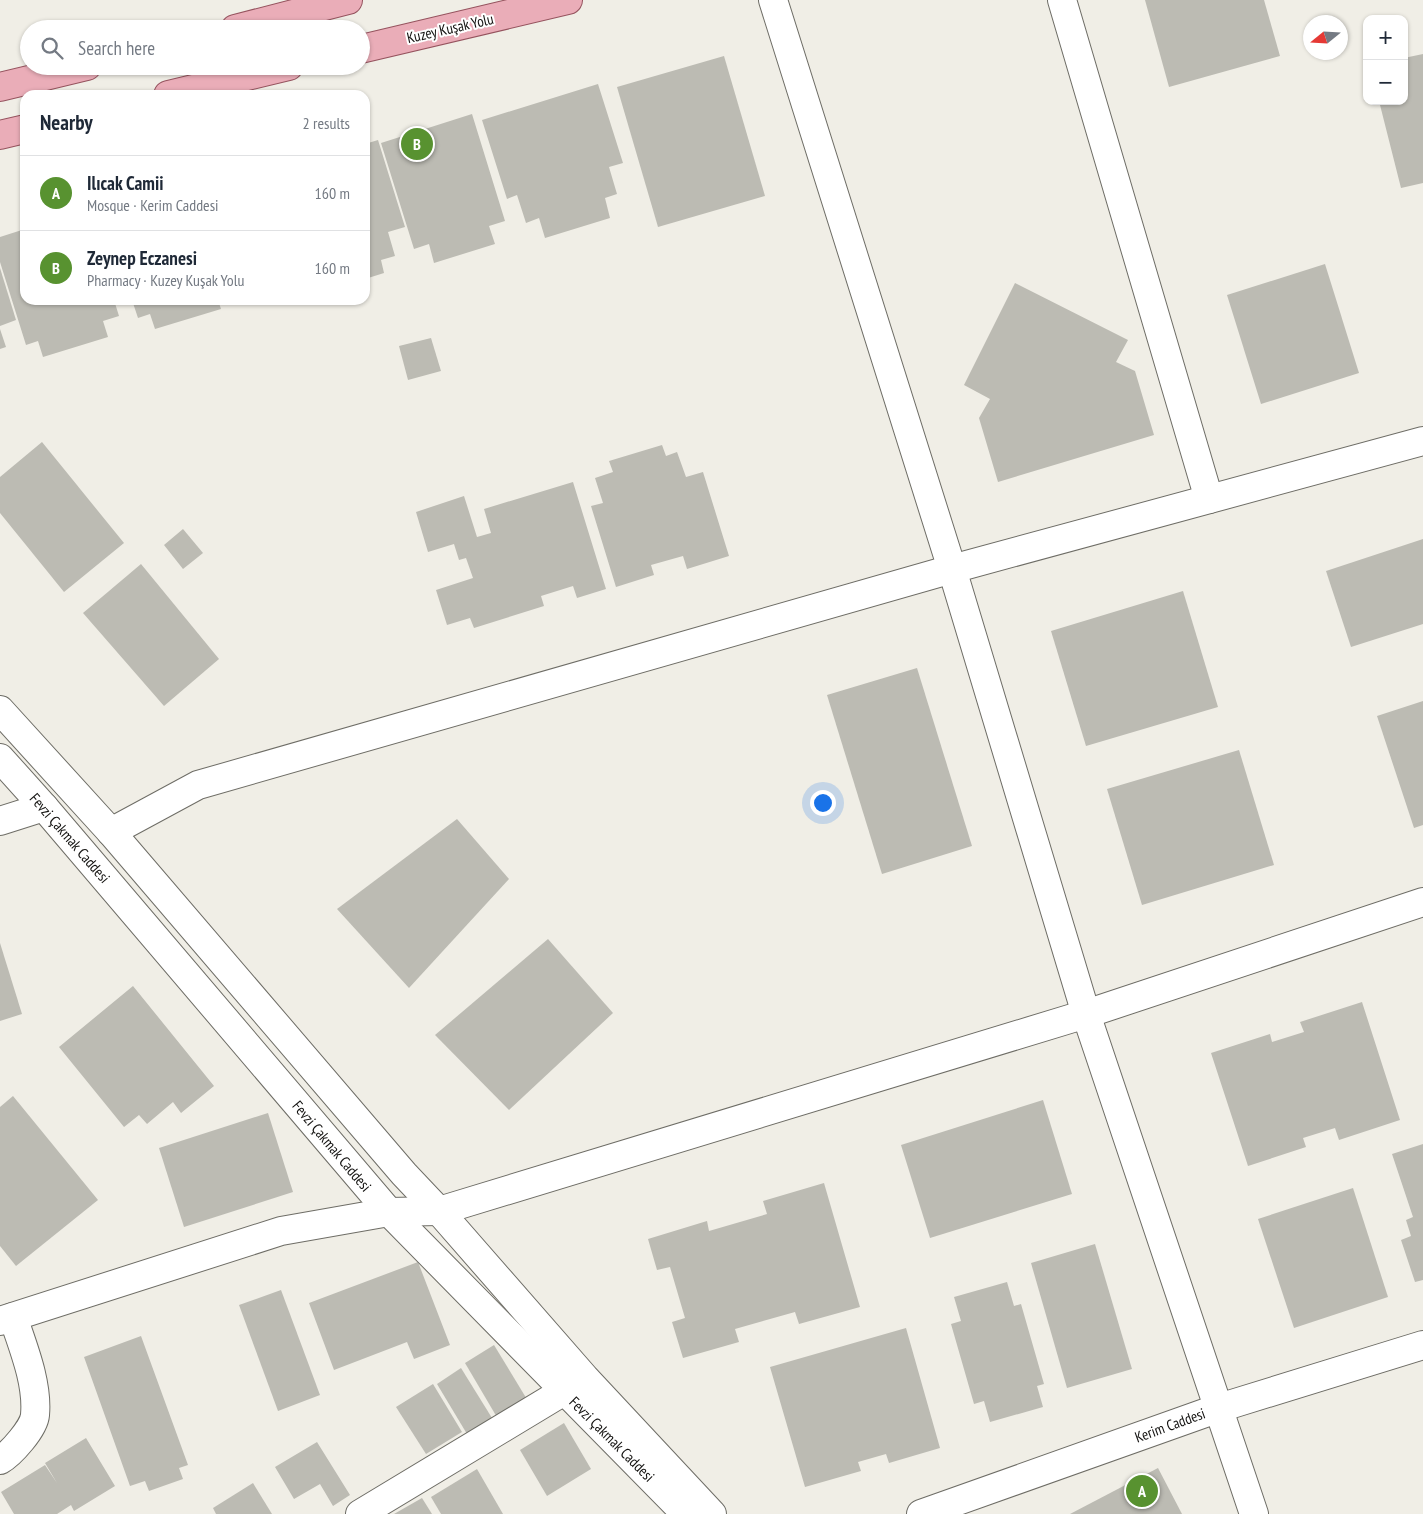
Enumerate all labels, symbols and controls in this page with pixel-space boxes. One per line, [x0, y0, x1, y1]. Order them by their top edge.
street label: Kuzey Kuşak Yolu [405, 9, 495, 47]
north arrow [1303, 15, 1348, 60]
map controls [1363, 15, 1408, 105]
button: + [1363, 15, 1408, 60]
search box [20, 20, 370, 75]
icon: search [38, 34, 66, 62]
text: Search here [78, 36, 155, 60]
button: − [1363, 60, 1408, 105]
text: Nearby [40, 109, 93, 136]
text: 2 results [303, 113, 350, 133]
pin: B [401, 125, 433, 163]
text: Ilıcak Camii [87, 171, 163, 195]
text: A [52, 183, 60, 203]
text: 160 m [315, 183, 350, 203]
text: Mosque · Kerim Caddesi [87, 195, 219, 215]
text: Zeynep Eczanesi [87, 246, 197, 270]
text: B [52, 258, 60, 278]
text: 160 m [315, 258, 350, 278]
text: Pharmacy · Kuzey Kuşak Yolu [87, 270, 244, 290]
street label: Fevzi Çakmak Caddesi [26, 789, 114, 887]
your location [810, 790, 836, 816]
street label: Fevzi Çakmak Caddesi [288, 1097, 376, 1195]
street label: Fevzi Çakmak Caddesi [565, 1392, 659, 1486]
street label: Kerim Caddesi [1132, 1404, 1208, 1446]
pin: A [1126, 1472, 1158, 1510]

